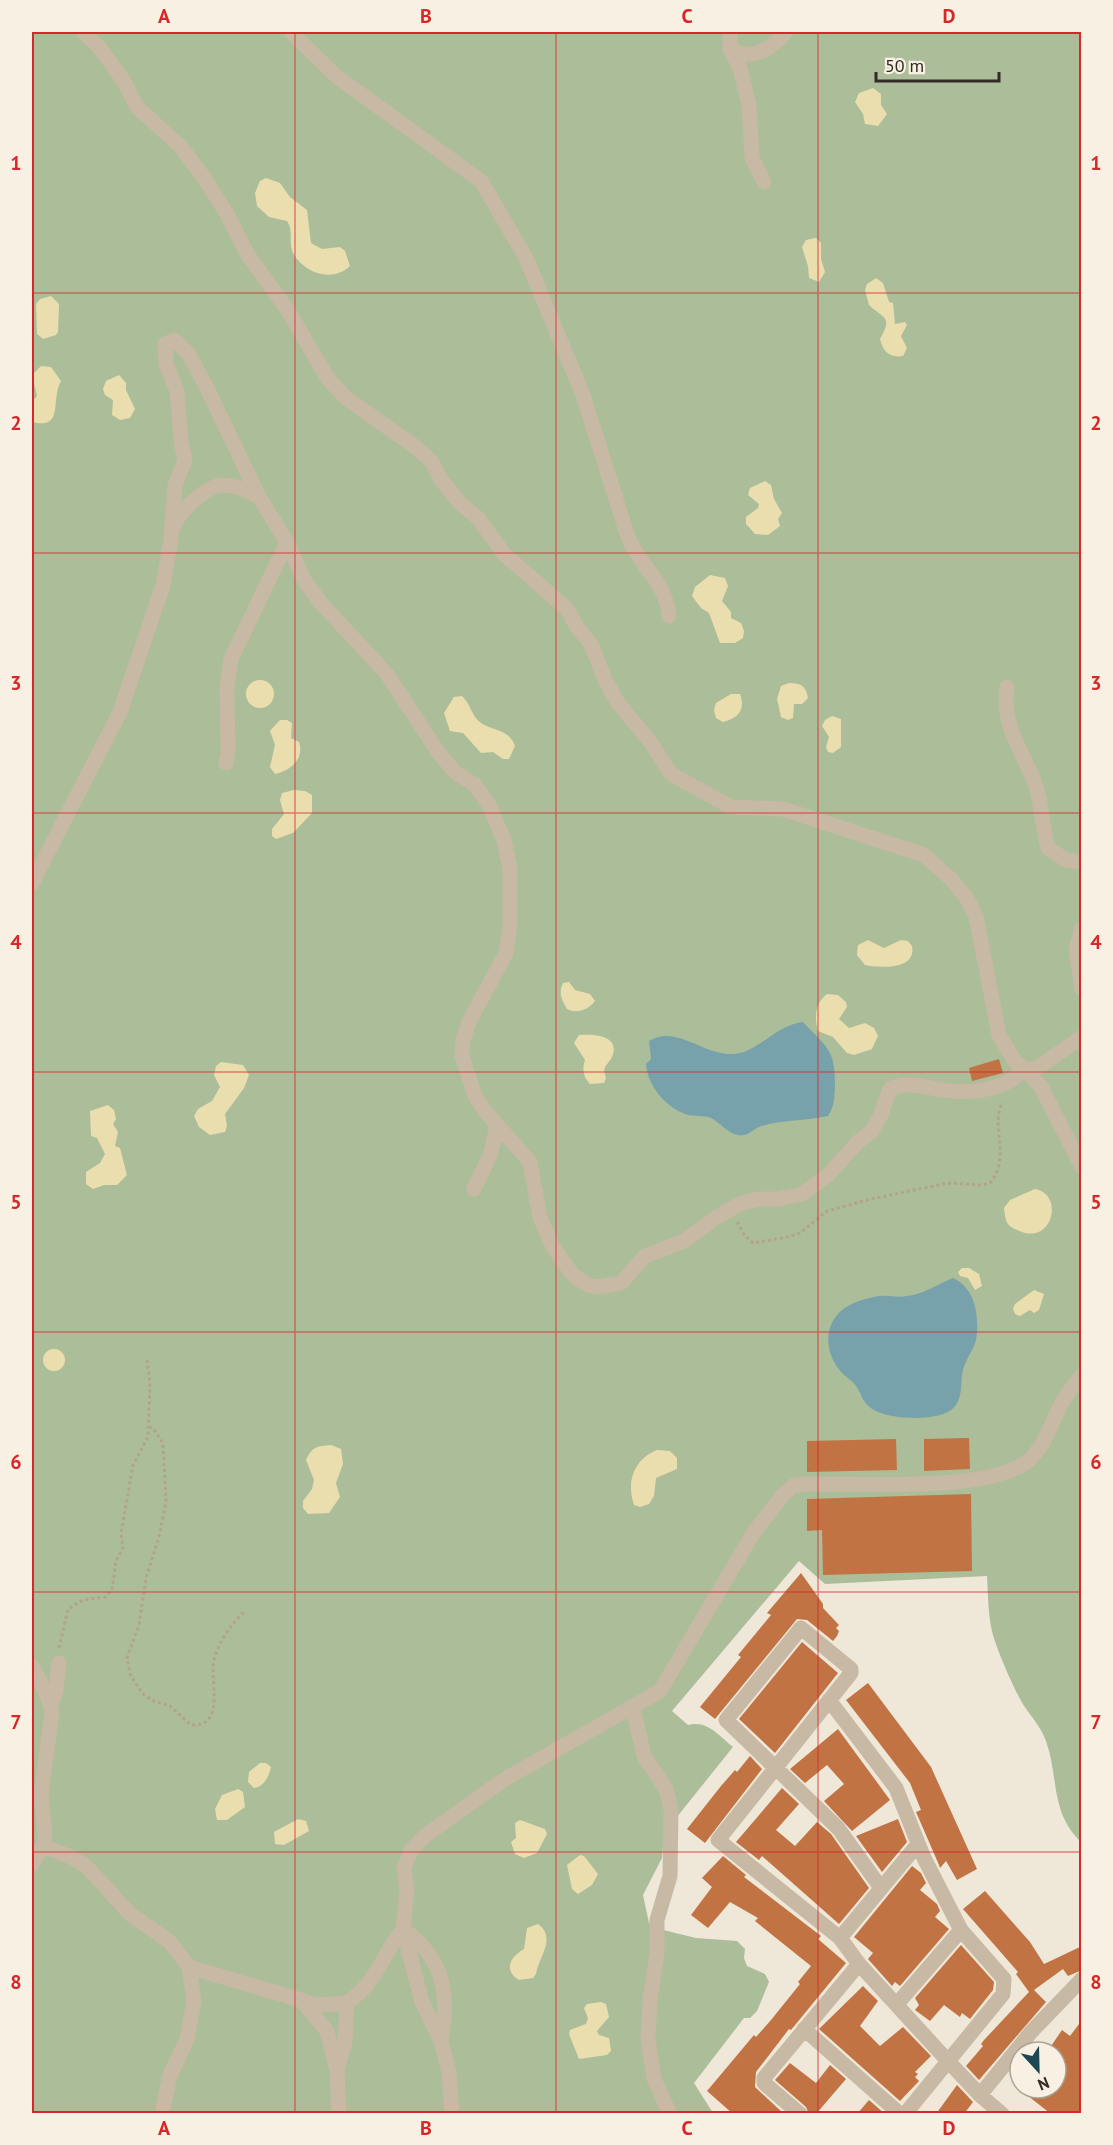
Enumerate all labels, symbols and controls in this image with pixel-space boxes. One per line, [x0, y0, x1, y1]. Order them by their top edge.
text: A [158, 3, 171, 29]
text: B [420, 3, 432, 29]
text: C [681, 3, 693, 29]
text: D [943, 3, 956, 29]
scale bar [876, 45, 999, 83]
text: 50 m [885, 54, 924, 77]
text: 1 [10, 150, 22, 176]
text: 1 [1090, 150, 1102, 176]
text: 2 [10, 410, 22, 436]
text: 2 [1090, 410, 1102, 436]
text: 3 [10, 670, 22, 696]
text: 3 [1090, 670, 1102, 696]
text: 4 [10, 929, 22, 955]
text: 4 [1090, 929, 1102, 955]
text: 5 [10, 1189, 22, 1215]
text: 5 [1090, 1189, 1102, 1215]
text: 6 [10, 1449, 22, 1475]
text: 6 [1090, 1449, 1102, 1475]
text: 7 [10, 1709, 22, 1735]
text: 7 [1090, 1709, 1102, 1735]
text: 8 [10, 1969, 22, 1995]
text: 8 [1090, 1969, 1102, 1995]
north arrow [1008, 2040, 1068, 2100]
text: N [1035, 2073, 1052, 2095]
text: A [158, 2115, 171, 2141]
text: B [420, 2115, 432, 2141]
text: C [681, 2115, 693, 2141]
text: D [943, 2115, 956, 2141]

